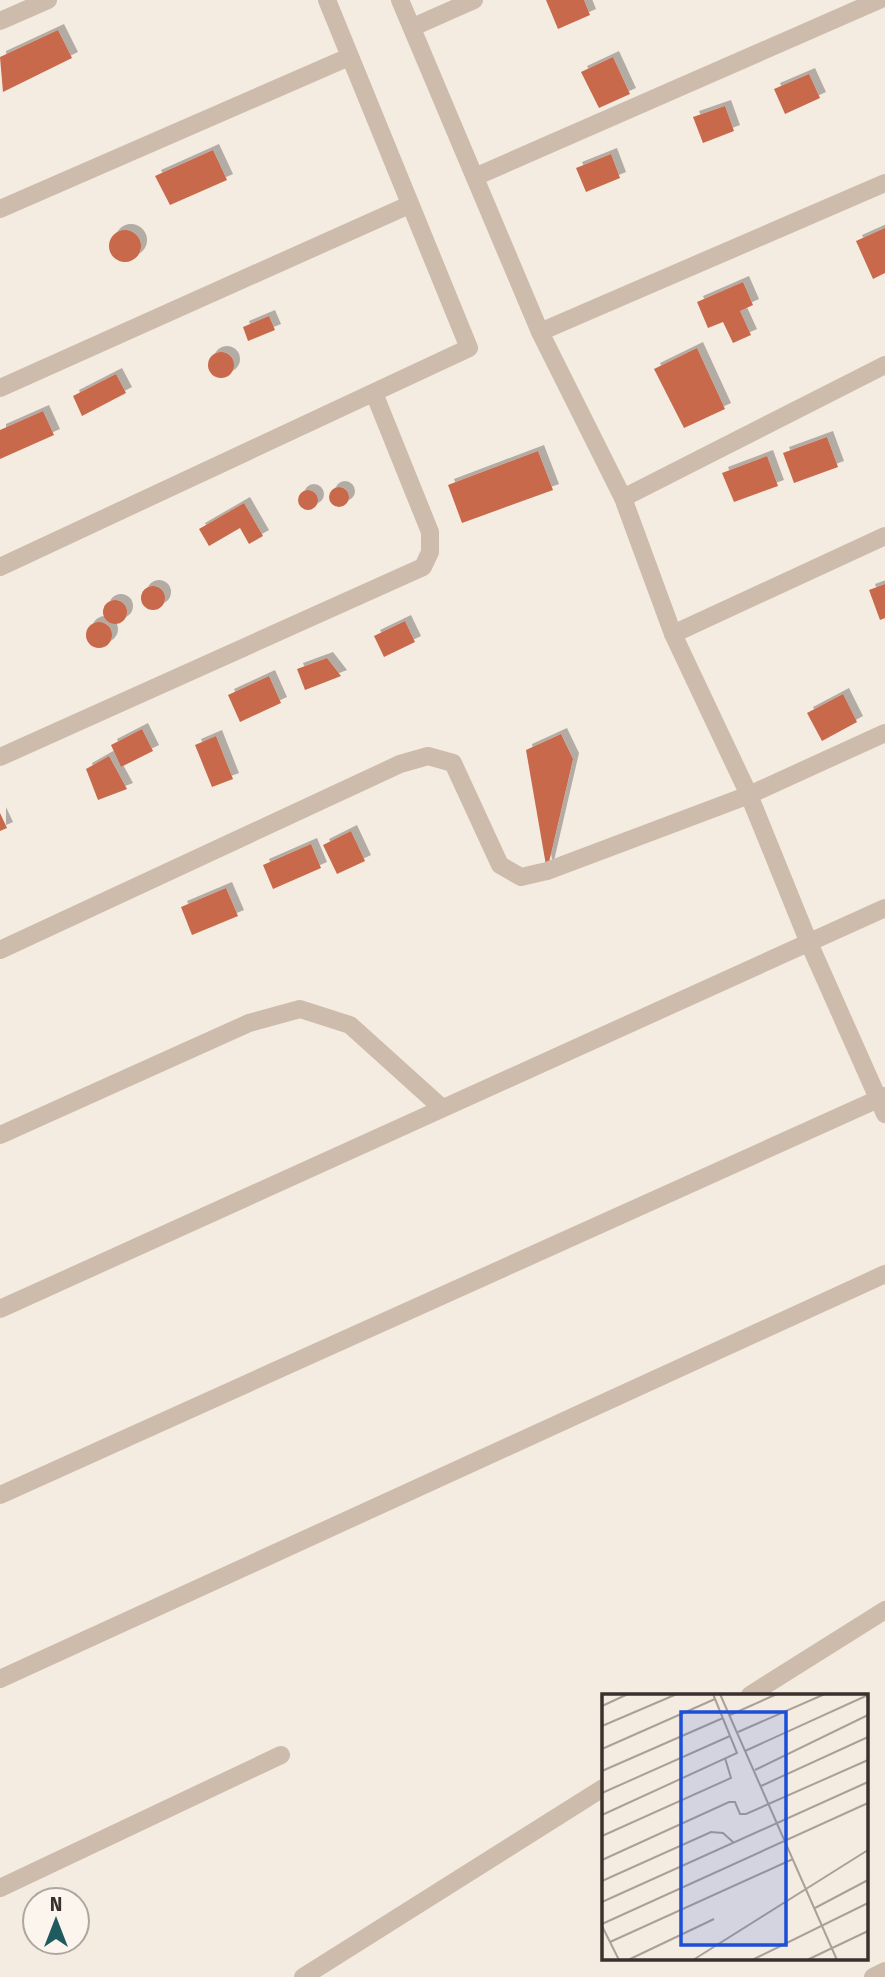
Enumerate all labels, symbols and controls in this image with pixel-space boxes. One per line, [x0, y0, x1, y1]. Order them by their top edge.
inset map [602, 1694, 868, 1960]
north arrow [21, 1886, 91, 1956]
text: N [50, 1893, 62, 1916]

